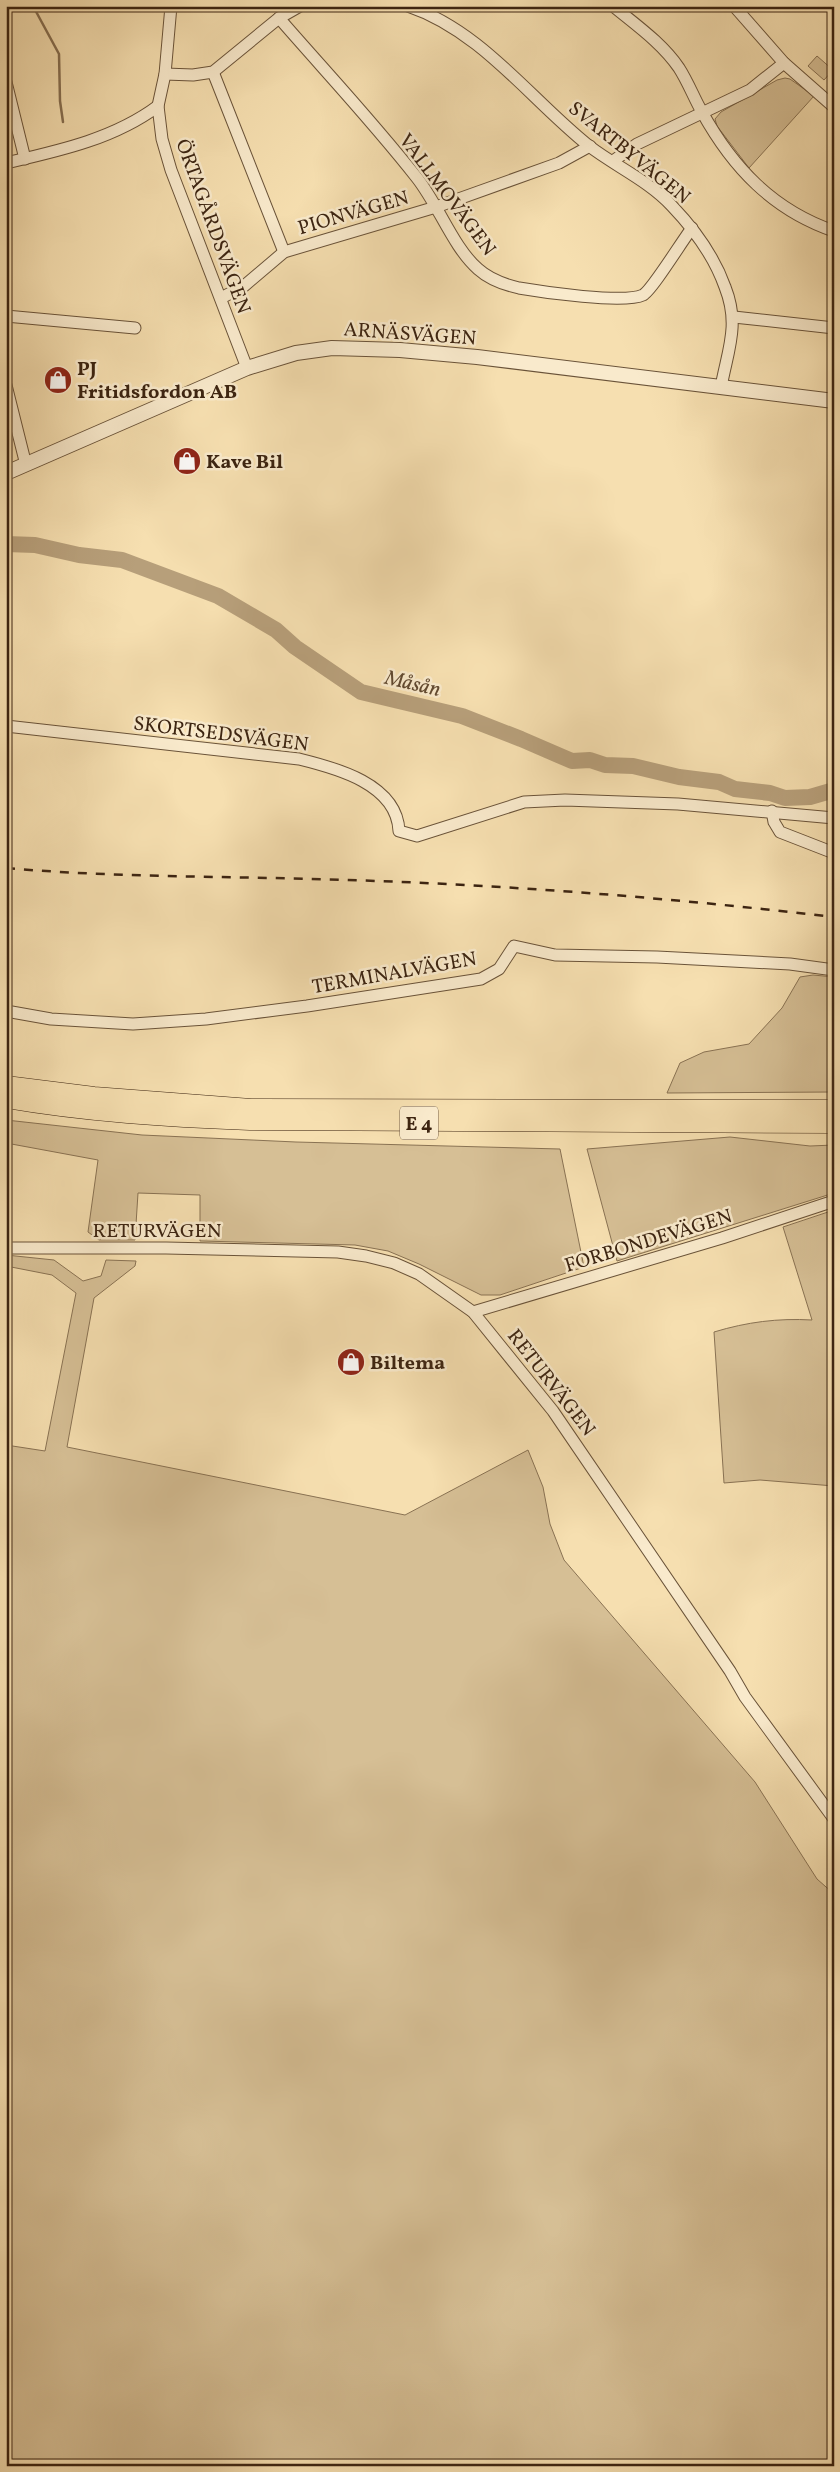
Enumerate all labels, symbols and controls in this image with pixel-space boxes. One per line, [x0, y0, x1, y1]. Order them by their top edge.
street label: SVARTBYVÄGEN [562, 96, 696, 212]
street label: VALLMOVÄGEN [391, 128, 502, 262]
street label: ÖRTAGÅRDSVÄGEN [167, 135, 257, 318]
street label: PIONVÄGEN [295, 185, 413, 243]
street label: ARNÄSVÄGEN [342, 316, 477, 354]
place label: PJ Fritidsfordon AB [77, 356, 237, 407]
shop icon: PJ Fritidsfordon AB [43, 365, 73, 395]
shop icon: Kave Bil [172, 446, 202, 476]
place label: Kave Bil [206, 449, 283, 477]
water label: Måsån [381, 664, 444, 705]
street label: SKORTSEDSVÄGEN [132, 710, 310, 760]
street label: TERMINALVÄGEN [310, 946, 479, 1002]
road number: E 4 [400, 1106, 438, 1140]
street label: FORBONDEVÄGEN [561, 1203, 736, 1281]
street label: RETURVÄGEN [93, 1218, 222, 1246]
street label: RETURVÄGEN [500, 1324, 601, 1443]
shop icon: Biltema [336, 1347, 366, 1377]
place label: Biltema [370, 1350, 445, 1378]

